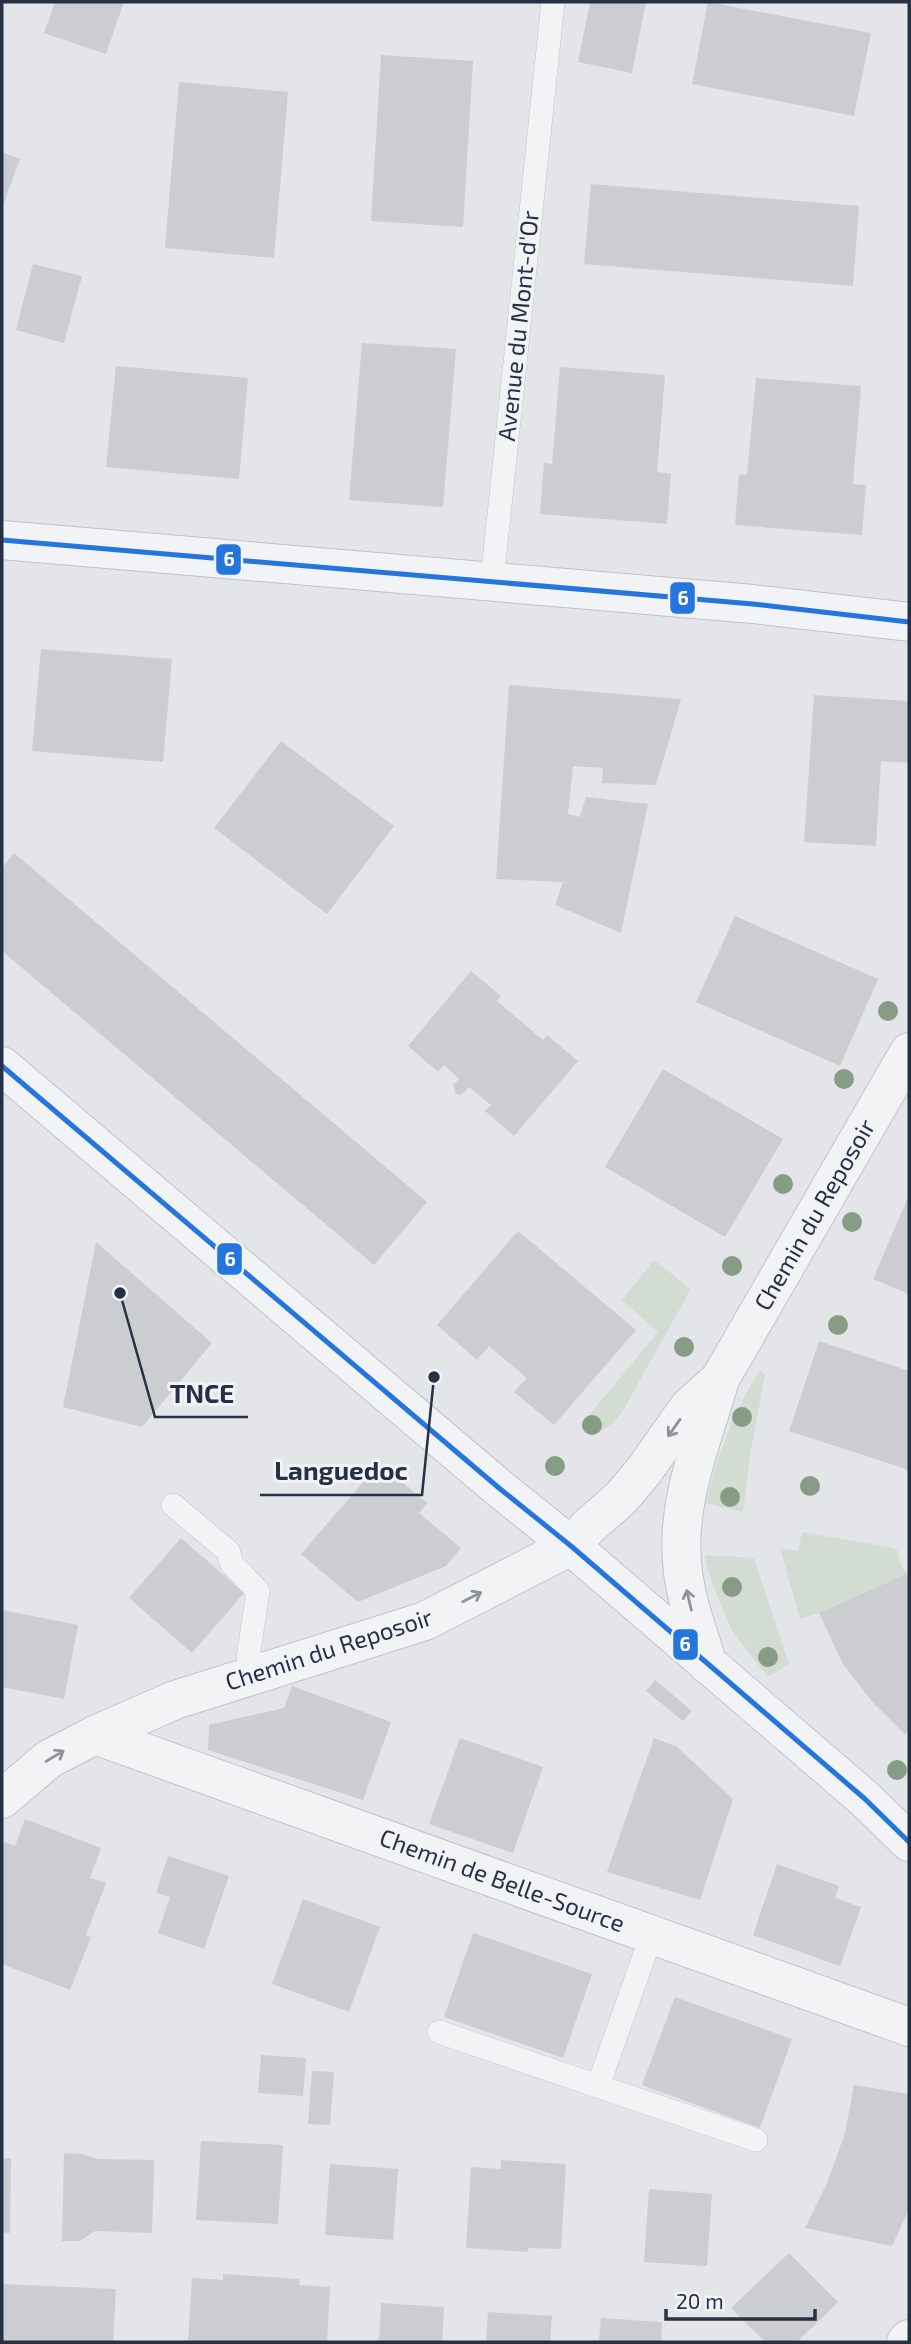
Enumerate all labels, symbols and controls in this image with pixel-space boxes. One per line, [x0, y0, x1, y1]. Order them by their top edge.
street label: Avenue du Mont-d'Or [491, 209, 544, 442]
line badge: 6 [215, 543, 242, 576]
text: 6 [223, 547, 235, 570]
line badge: 6 [669, 581, 696, 615]
text: 6 [677, 586, 689, 609]
street label: Chemin du Reposoir [747, 1113, 880, 1315]
line badge: 6 [216, 1242, 243, 1276]
text: 6 [224, 1247, 236, 1270]
callout: TNCE [155, 1370, 248, 1417]
text: TNCE [170, 1377, 234, 1408]
one-way arrow [667, 1418, 681, 1437]
callout: Languedoc [260, 1448, 422, 1495]
text: Languedoc [274, 1454, 408, 1485]
one-way arrow [461, 1589, 482, 1603]
one-way arrow [681, 1589, 695, 1612]
street label: Chemin du Reposoir [221, 1601, 436, 1696]
line badge: 6 [672, 1628, 699, 1661]
text: 6 [679, 1632, 691, 1655]
one-way arrow [44, 1749, 64, 1763]
street label: Chemin de Belle-Source [376, 1822, 629, 1937]
scale bar [666, 2278, 815, 2322]
text: 20 m [676, 2288, 724, 2313]

